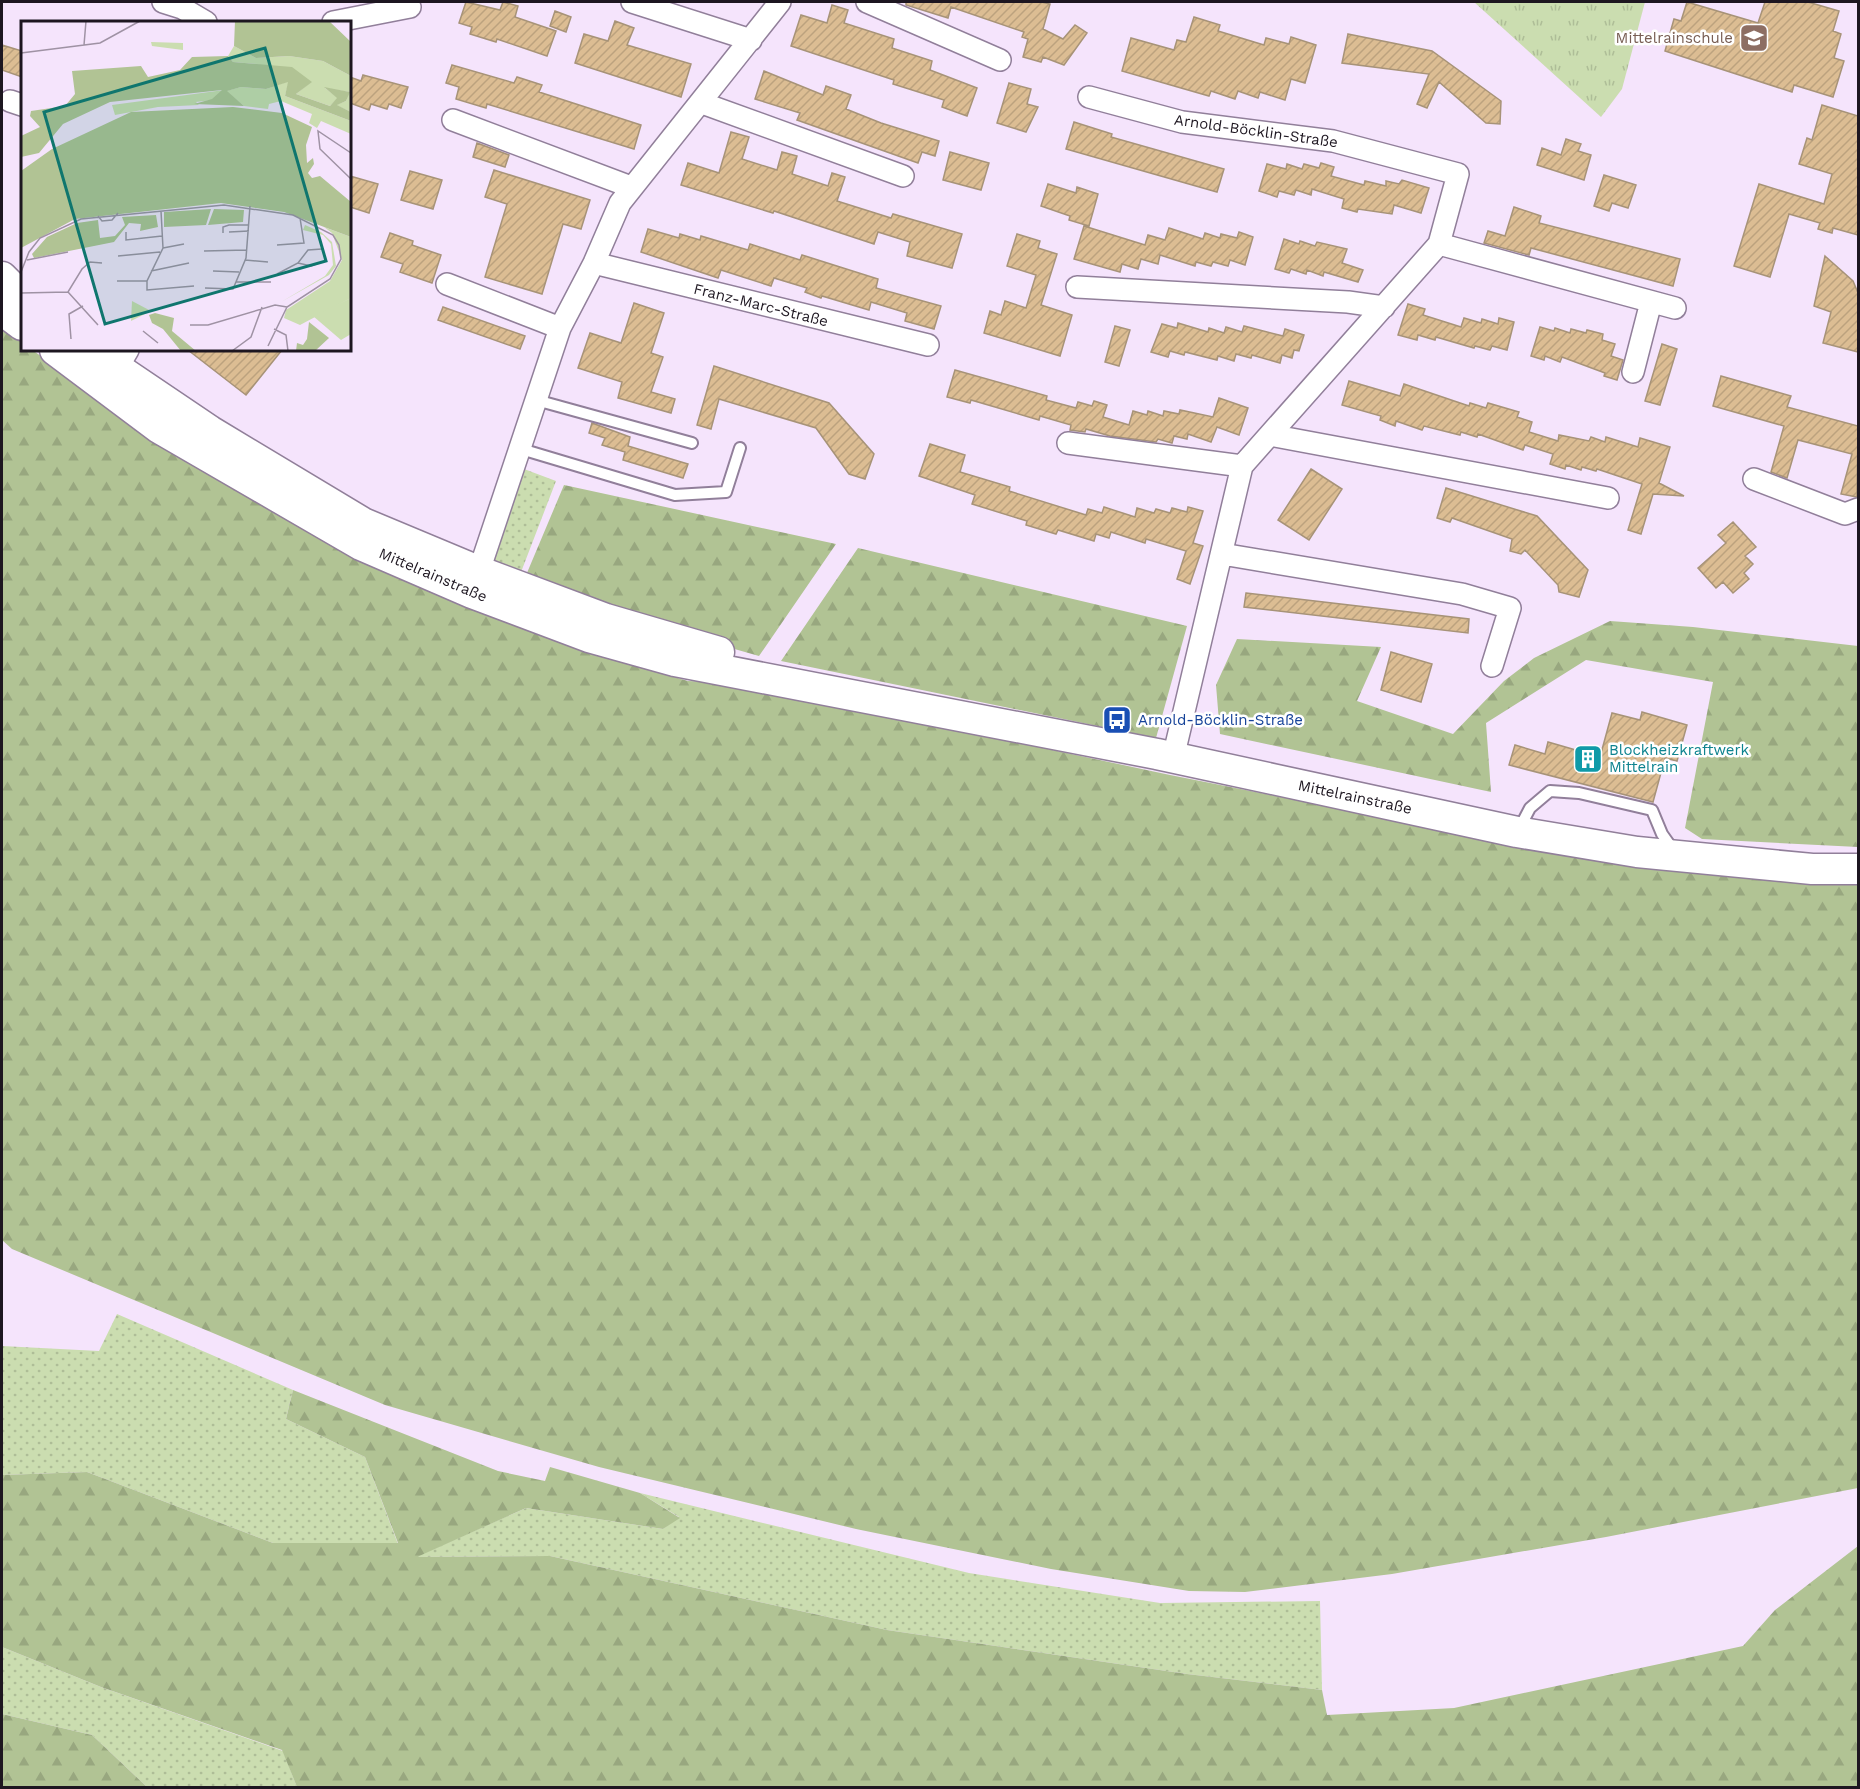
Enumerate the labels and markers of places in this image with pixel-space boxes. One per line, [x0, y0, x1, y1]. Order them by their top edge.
school or university icon: Mittelrainschule [1738, 22, 1770, 54]
place label: Mittelrainschule [1616, 29, 1733, 47]
bus stop icon: Arnold-Böcklin-Straße [1101, 704, 1133, 736]
place label: Arnold-Böcklin-Straße [1138, 711, 1303, 729]
place label: Blockheizkraftwerk Mittelrain [1609, 741, 1750, 776]
building icon: Blockheizkraftwerk Mittelrain [1572, 743, 1604, 775]

